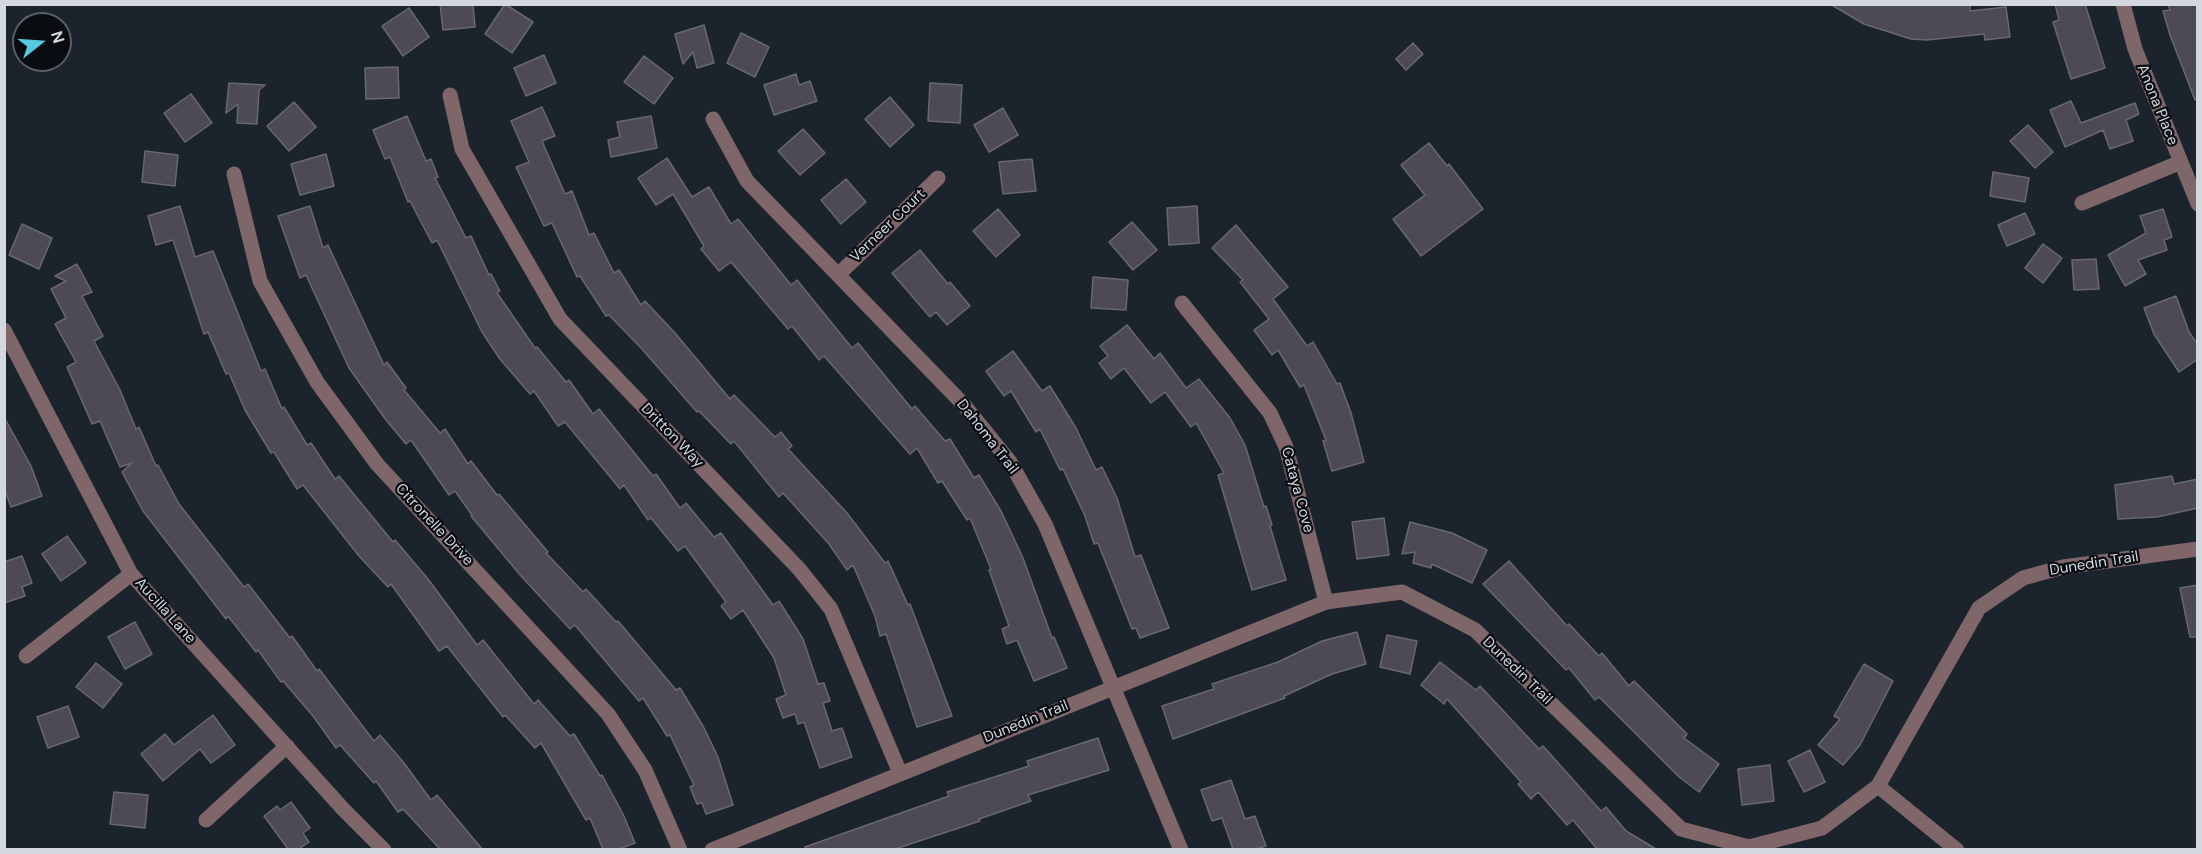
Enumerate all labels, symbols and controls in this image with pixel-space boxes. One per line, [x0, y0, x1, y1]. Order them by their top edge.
north arrow [12, 12, 72, 72]
text: N [46, 29, 70, 46]
street label: Anona Place [2133, 62, 2181, 148]
street label: Verneer Court [847, 185, 929, 267]
street label: Dahoma Trail [952, 396, 1022, 478]
street label: Dritton Way [637, 400, 707, 472]
street label: Cataya Cove [1277, 445, 1317, 535]
street label: Citronelle Drive [391, 480, 477, 570]
street label: Dunedin Trail [2048, 548, 2140, 580]
street label: Aucilla Lane [131, 574, 199, 648]
street label: Dunedin Trail [1478, 633, 1556, 709]
street label: Dunedin Trail [981, 697, 1071, 747]

